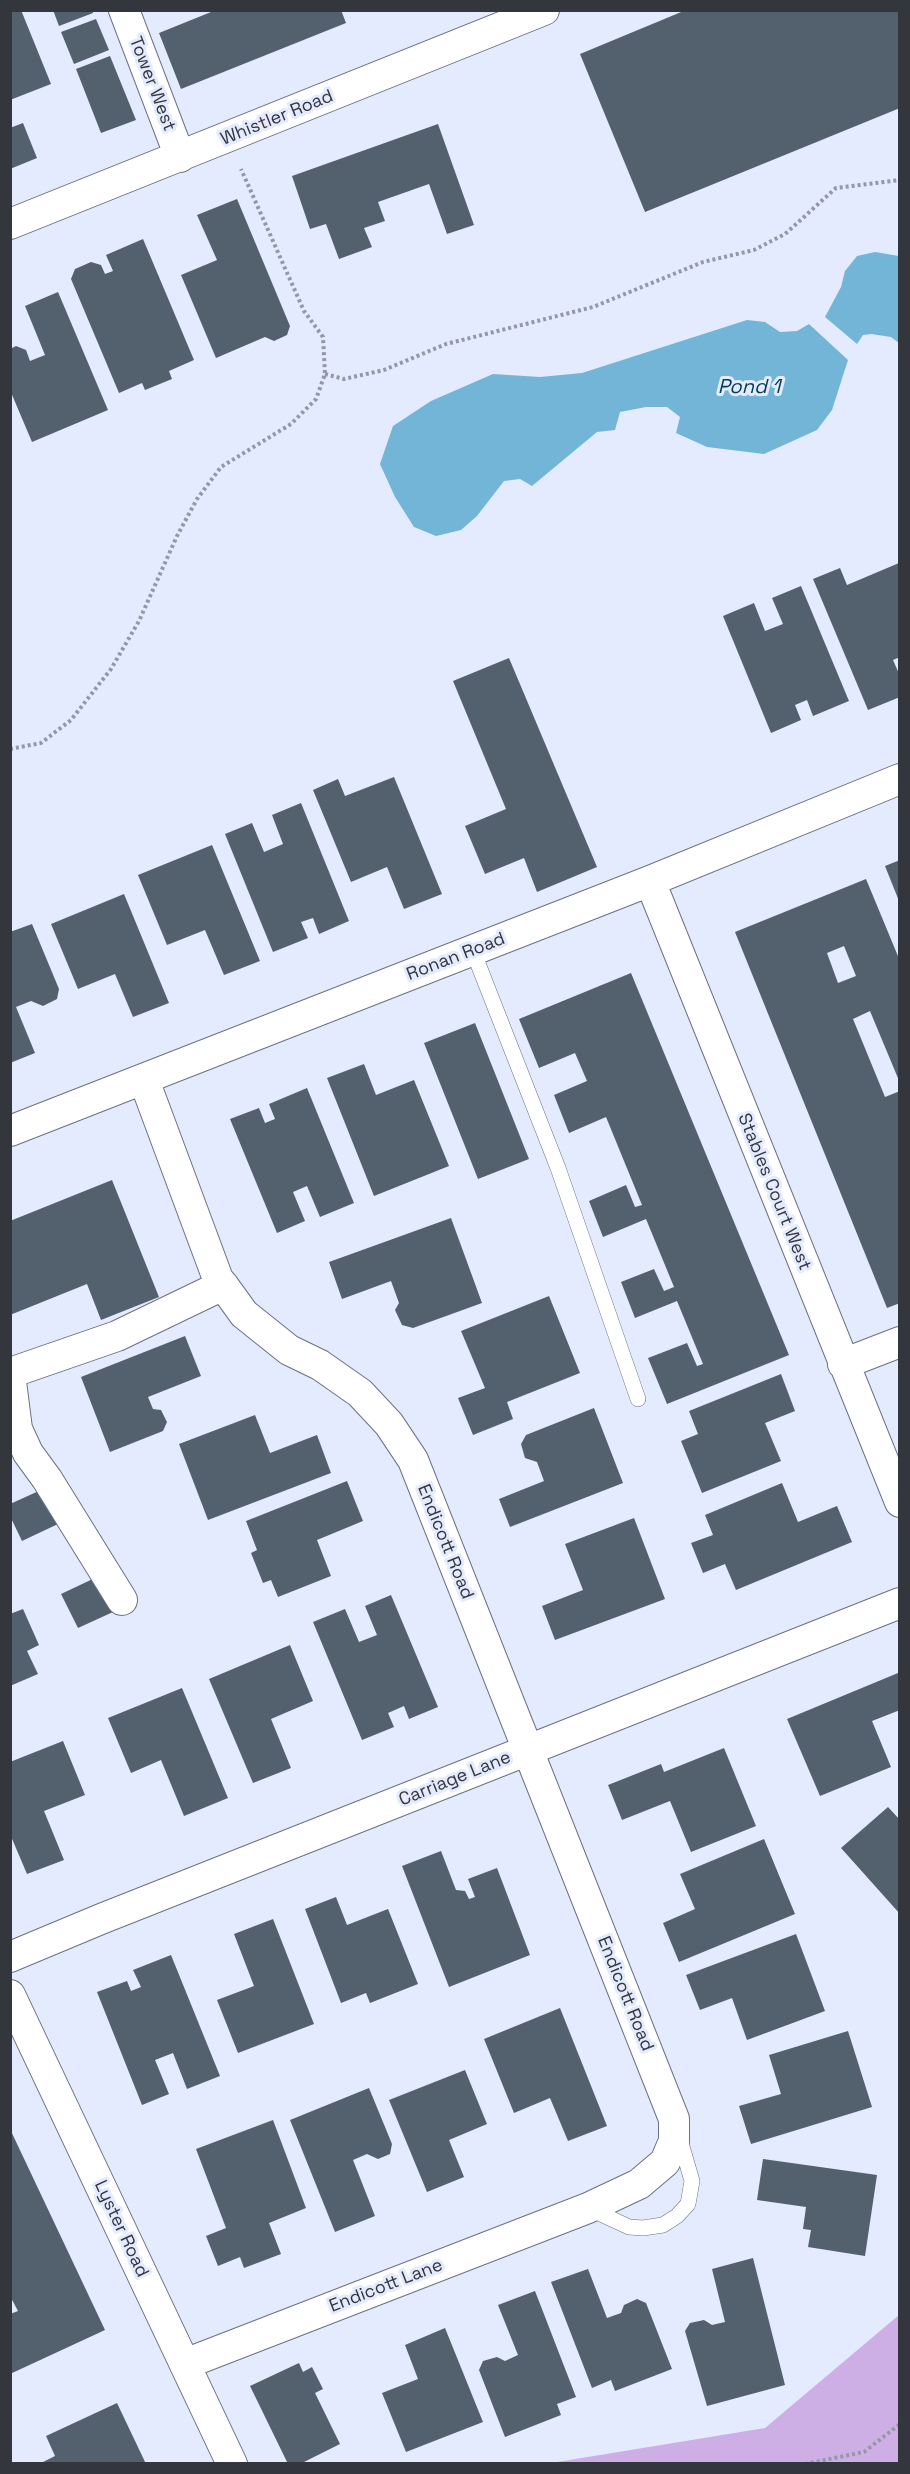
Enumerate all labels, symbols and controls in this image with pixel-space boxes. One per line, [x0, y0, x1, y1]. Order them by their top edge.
street label: Tower West [124, 34, 180, 134]
street label: Whistler Road [218, 86, 336, 150]
water label: Pond 1 [718, 376, 780, 400]
street label: Ronan Road [404, 928, 508, 986]
street label: Stables Court West [733, 1110, 815, 1274]
street label: Endicott Road [412, 1481, 478, 1603]
street label: Carriage Lane [396, 1747, 514, 1811]
street label: Endicott Road [592, 1933, 658, 2055]
street label: Lyster Road [89, 2177, 153, 2281]
street label: Endicott Lane [326, 2254, 446, 2318]

